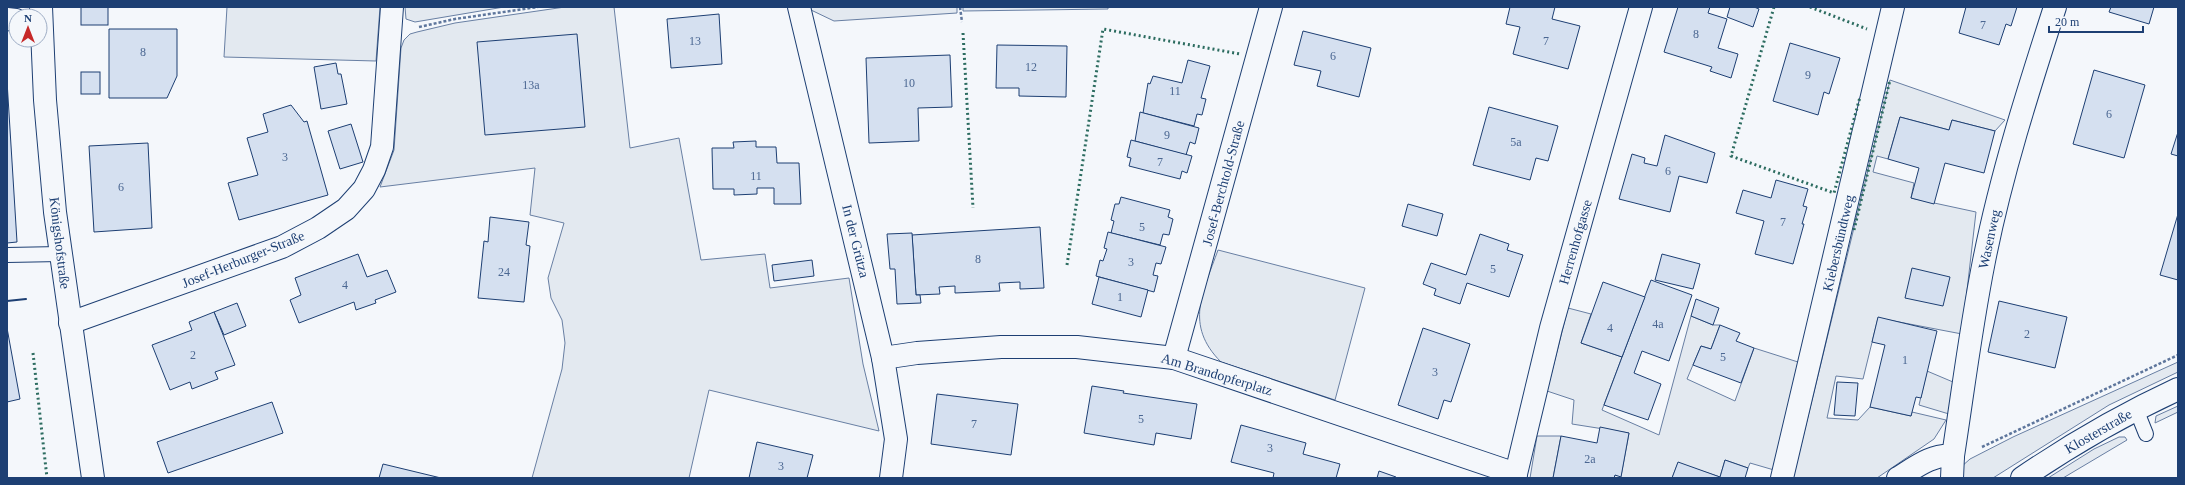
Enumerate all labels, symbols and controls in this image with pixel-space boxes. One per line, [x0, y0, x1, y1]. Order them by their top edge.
north arrow [8, 8, 48, 48]
scale bar [2049, 8, 2143, 34]
text: N [24, 12, 32, 24]
text: 20 m [2055, 15, 2080, 29]
house number: 7 [1980, 18, 1986, 32]
house number: 8 [1693, 27, 1699, 41]
house number: 13 [689, 34, 701, 48]
house number: 7 [1543, 34, 1549, 48]
house number: 8 [140, 45, 146, 59]
house number: 6 [1330, 49, 1336, 63]
house number: 12 [1025, 60, 1037, 74]
house number: 9 [1805, 68, 1811, 82]
house number: 10 [903, 76, 915, 90]
house number: 13a [522, 78, 540, 92]
house number: 11 [1169, 84, 1181, 98]
house number: 6 [2106, 107, 2112, 121]
street label: Josef-Berchtold-Straße [1200, 119, 1247, 247]
house number: 9 [1164, 128, 1170, 142]
house number: 5a [1510, 135, 1522, 149]
house number: 3 [282, 150, 288, 164]
house number: 7 [1157, 155, 1163, 169]
house number: 6 [1665, 164, 1671, 178]
house number: 11 [750, 169, 762, 183]
house number: 6 [118, 180, 124, 194]
street label: Kiebersbündtweg [1820, 193, 1857, 293]
street label: Königshofstraße [46, 196, 73, 290]
street label: Herrenhofgasse [1556, 198, 1595, 286]
street label: In der Grütza [839, 203, 872, 280]
street label: Wasenweg [1976, 208, 2003, 270]
house number: 7 [1780, 215, 1786, 229]
house number: 5 [1139, 220, 1145, 234]
street label: Josef-Herburger-Straße [180, 228, 307, 291]
house number: 8 [975, 252, 981, 266]
house number: 3 [1128, 255, 1134, 269]
house number: 5 [1490, 262, 1496, 276]
house number: 24 [498, 265, 510, 279]
house number: 4 [342, 278, 348, 292]
house number: 1 [1117, 290, 1123, 304]
house number: 4a [1652, 317, 1664, 331]
house number: 4 [1607, 321, 1613, 335]
house number: 2 [2024, 327, 2030, 341]
house number: 2 [190, 348, 196, 362]
street label: Am Brandopferplatz [1159, 350, 1274, 399]
house number: 5 [1720, 350, 1726, 364]
house number: 1 [1902, 353, 1908, 367]
house number: 3 [1432, 365, 1438, 379]
street label: Klosterstraße [2062, 406, 2134, 457]
house number: 5 [1138, 412, 1144, 426]
house number: 7 [971, 417, 977, 431]
house number: 3 [1267, 441, 1273, 455]
house number: 2a [1584, 452, 1596, 466]
house number: 3 [778, 459, 784, 473]

